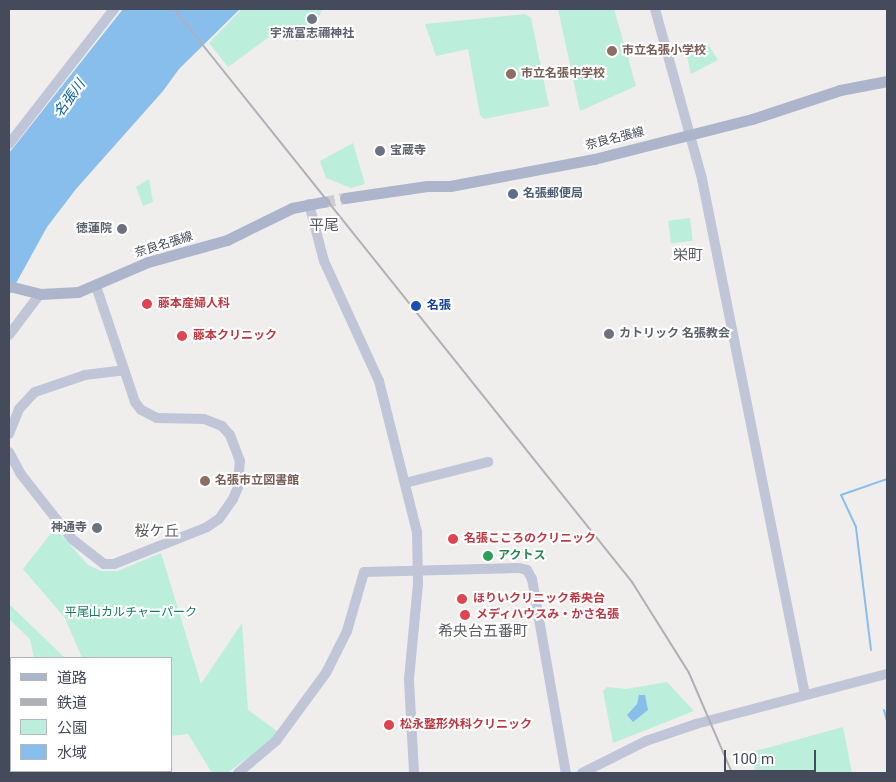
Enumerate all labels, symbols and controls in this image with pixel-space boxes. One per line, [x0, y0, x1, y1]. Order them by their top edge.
marker: 宇流冨志禰神社 [306, 13, 318, 25]
place label: 宇流冨志禰神社 [270, 27, 354, 41]
place label: 市立名張小学校 [622, 44, 706, 58]
marker: 市立名張小学校 [606, 45, 618, 57]
place label: 市立名張中学校 [521, 67, 605, 81]
marker: 市立名張中学校 [505, 68, 517, 80]
water label: 名張川 [50, 76, 88, 120]
street label: 奈良名張線 [584, 125, 646, 153]
place label: 宝蔵寺 [390, 144, 426, 158]
marker: 宝蔵寺 [374, 145, 386, 157]
place label: 名張郵便局 [523, 187, 583, 201]
marker: 名張郵便局 [507, 188, 519, 200]
district label: 平尾 [309, 217, 339, 235]
place label: 徳蓮院 [76, 222, 112, 236]
marker: 徳蓮院 [116, 223, 128, 235]
street label: 奈良名張線 [133, 229, 195, 261]
district label: 栄町 [673, 247, 703, 265]
marker: 藤本産婦人科 [140, 297, 154, 311]
place label: 藤本産婦人科 [158, 297, 230, 311]
marker: 名張 [409, 299, 423, 313]
place label: 名張 [427, 299, 451, 313]
place label: カトリック 名張教会 [619, 327, 730, 341]
marker: カトリック 名張教会 [603, 328, 615, 340]
marker: 藤本クリニック [175, 329, 189, 343]
place label: 藤本クリニック [193, 329, 277, 343]
place label: 名張市立図書館 [215, 474, 299, 488]
marker: 名張市立図書館 [199, 475, 211, 487]
place label: 神通寺 [51, 521, 87, 535]
marker: 神通寺 [91, 522, 103, 534]
district label: 桜ケ丘 [135, 523, 179, 541]
marker: 名張こころのクリニック [446, 532, 460, 546]
place label: 名張こころのクリニック [464, 532, 596, 546]
place label: アクトス [498, 549, 546, 563]
marker: アクトス [482, 550, 494, 562]
marker: ほりいクリニック希央台 [455, 592, 469, 606]
place label: ほりいクリニック希央台 [473, 592, 605, 606]
park label: 平尾山カルチャーパーク [65, 606, 197, 620]
marker: メディハウスみ・かさ名張 [458, 608, 472, 622]
place label: メディハウスみ・かさ名張 [476, 608, 620, 622]
district label: 希央台五番町 [438, 623, 528, 641]
legend [10, 657, 172, 772]
text: 道路 [57, 669, 87, 687]
text: 鉄道 [57, 694, 87, 712]
marker: 松永整形外科クリニック [382, 718, 396, 732]
place label: 松永整形外科クリニック [400, 718, 532, 732]
text: 公園 [57, 719, 87, 737]
scale bar [726, 740, 818, 772]
text: 水域 [57, 744, 87, 762]
text: 100 m [732, 750, 774, 768]

